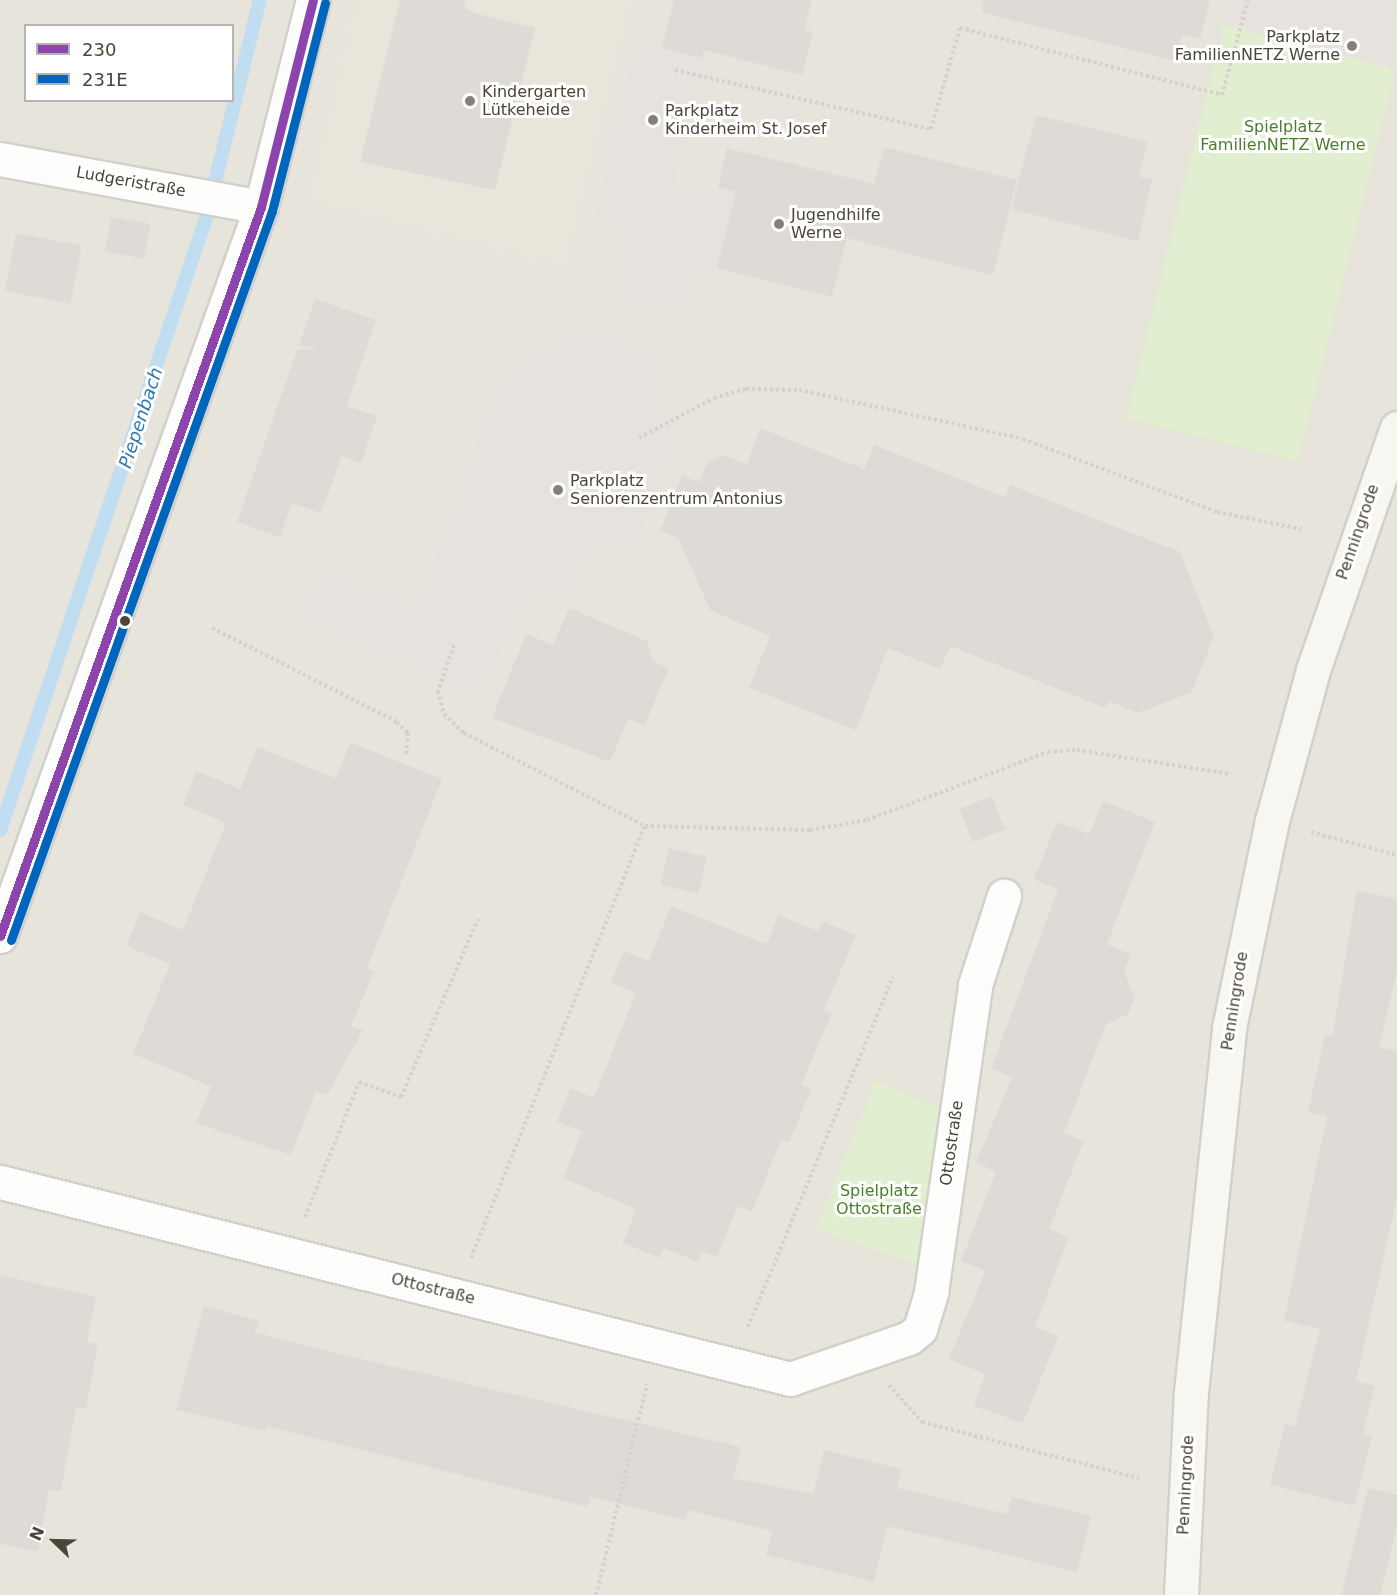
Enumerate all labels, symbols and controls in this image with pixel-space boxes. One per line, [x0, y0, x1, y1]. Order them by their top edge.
legend [24, 24, 234, 102]
place label: Parkplatz FamilienNETZ Werne [1175, 27, 1340, 65]
text: 230 [82, 39, 116, 60]
marker: Parkplatz FamilienNETZ Werne [1345, 39, 1359, 53]
text: 231E [82, 69, 128, 90]
place label: Kindergarten Lütkeheide [482, 82, 586, 120]
marker: Kindergarten Lütkeheide [463, 94, 477, 108]
place label: Parkplatz Kinderheim St. Josef [665, 101, 826, 139]
marker: Parkplatz Kinderheim St. Josef [646, 113, 660, 127]
park label: Spielplatz FamilienNETZ Werne [1200, 117, 1366, 155]
street label: Ludgeristraße [75, 163, 187, 201]
place label: Jugendhilfe Werne [791, 205, 881, 243]
marker: Jugendhilfe Werne [772, 217, 786, 231]
water label: Piepenbach [115, 365, 167, 471]
place label: Parkplatz Seniorenzentrum Antonius [570, 471, 783, 509]
street label: Penningrode [1333, 482, 1383, 582]
marker: Parkplatz Seniorenzentrum Antonius [551, 483, 565, 497]
unlabelled marker [119, 615, 131, 627]
street label: Penningrode [1218, 950, 1252, 1052]
street label: Ottostraße [937, 1099, 967, 1187]
park label: Spielplatz Ottostraße [836, 1181, 922, 1219]
street label: Ottostraße [389, 1269, 477, 1309]
street label: Penningrode [1174, 1435, 1198, 1535]
north arrow [24, 1511, 84, 1571]
text: N [26, 1524, 48, 1544]

